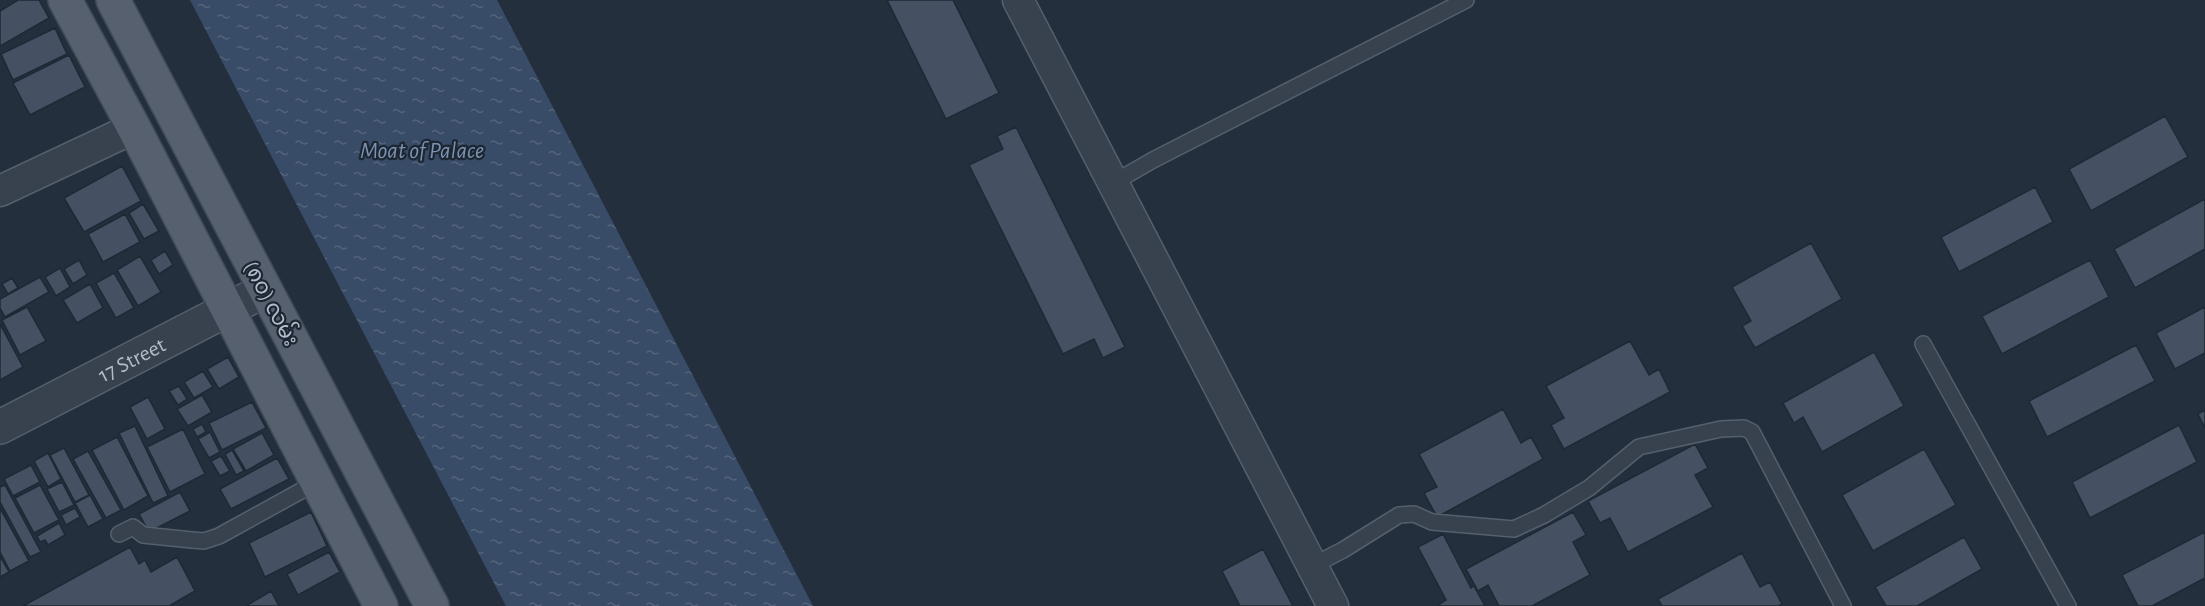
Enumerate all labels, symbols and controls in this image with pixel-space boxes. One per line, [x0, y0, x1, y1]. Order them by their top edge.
water label: Moat of Palace [360, 139, 484, 163]
street label: (၈၀) လမ်း [240, 255, 307, 350]
street label: 17 Street [95, 334, 169, 386]

